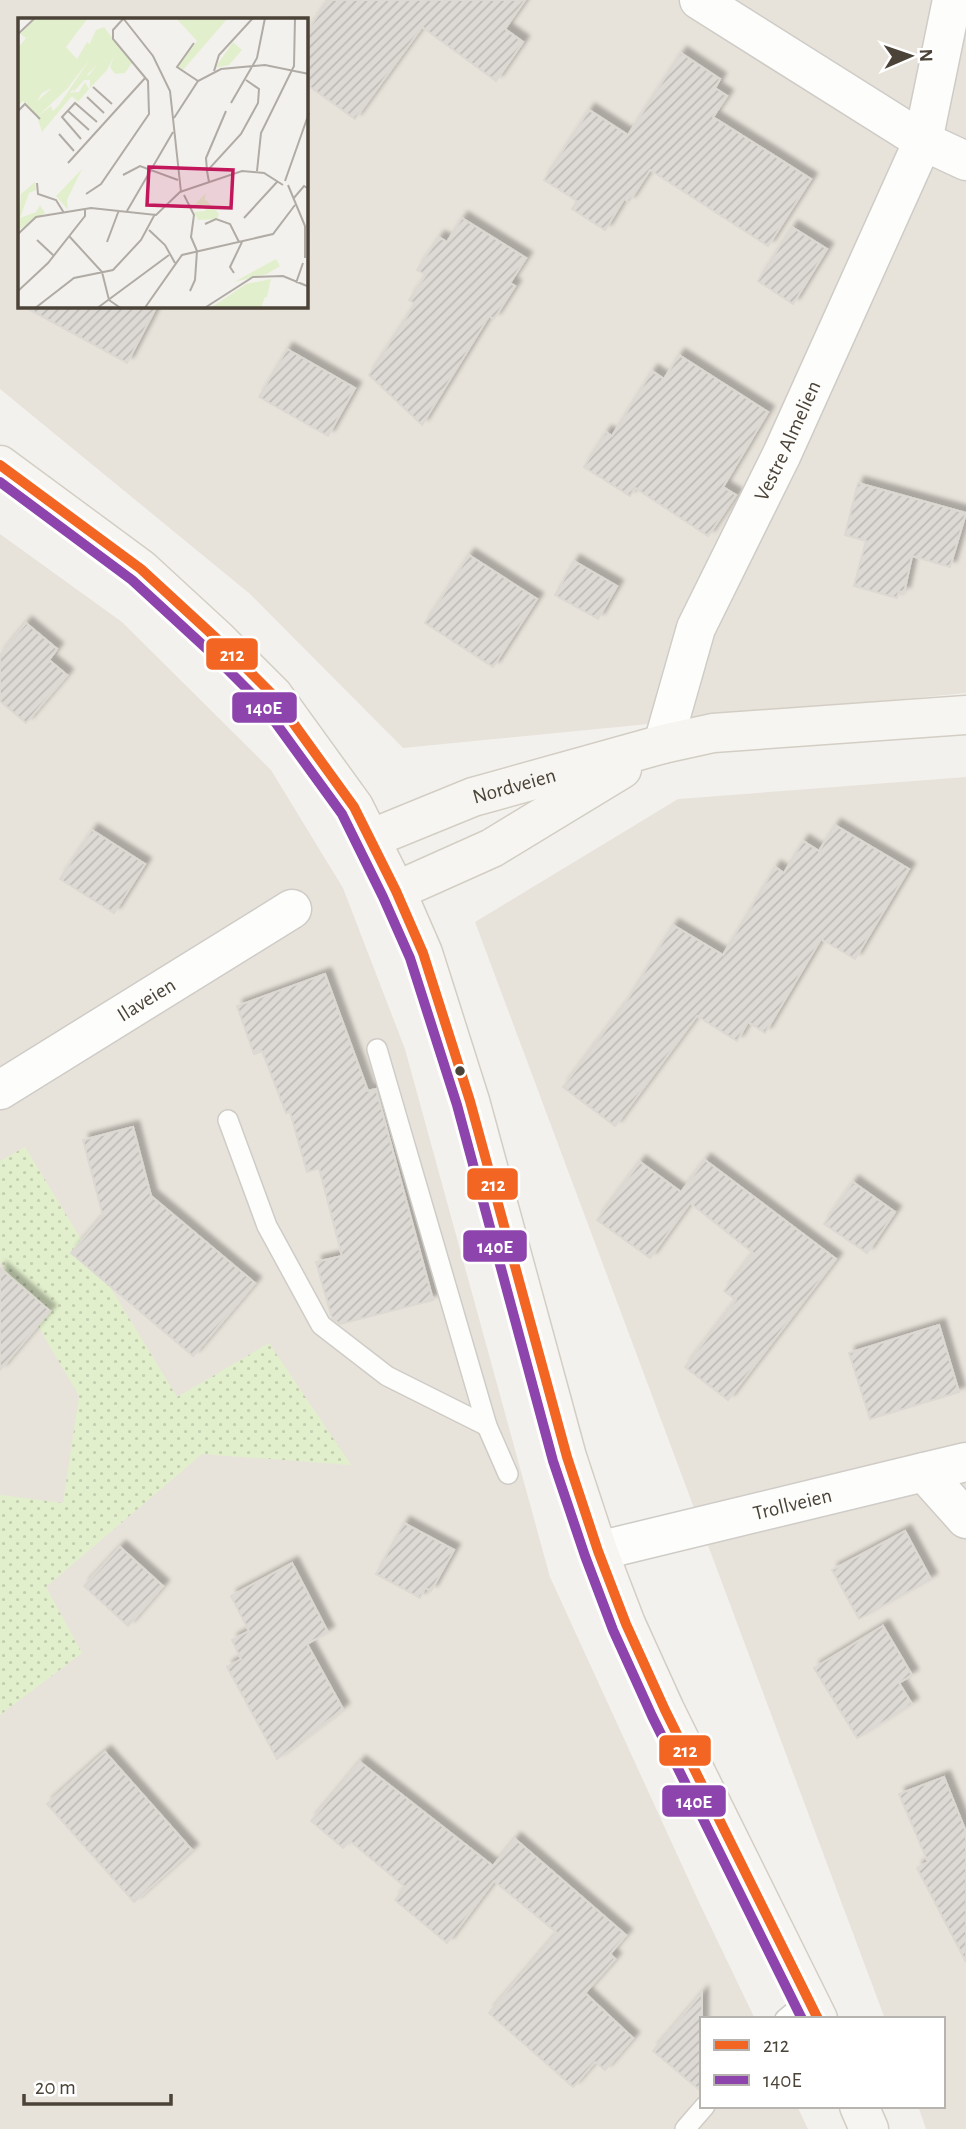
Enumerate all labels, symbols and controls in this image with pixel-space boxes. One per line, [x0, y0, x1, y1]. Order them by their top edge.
inset map [18, 18, 308, 308]
north arrow [875, 21, 945, 91]
text: N [916, 49, 935, 62]
street label: Vestre Almelien [751, 378, 825, 504]
line badge: 212 [205, 637, 259, 671]
text: 212 [220, 646, 244, 665]
line badge: 140E [231, 691, 298, 724]
text: 140E [246, 699, 282, 718]
street label: Nordveien [470, 764, 558, 808]
street label: Ilaveien [114, 974, 179, 1026]
unlabelled marker [453, 1064, 467, 1078]
line badge: 212 [466, 1167, 519, 1201]
text: 212 [481, 1176, 505, 1195]
line badge: 140E [462, 1229, 528, 1263]
text: 140E [477, 1238, 513, 1257]
street label: Trollveien [751, 1485, 834, 1524]
line badge: 212 [658, 1734, 712, 1767]
text: 212 [673, 1742, 697, 1761]
line badge: 140E [661, 1784, 727, 1818]
text: 140E [676, 1793, 712, 1812]
legend [700, 2017, 945, 2108]
text: 212 [763, 2035, 789, 2056]
scale bar [24, 2062, 172, 2106]
text: 140E [763, 2070, 802, 2091]
text: 20 m [35, 2077, 76, 2098]

